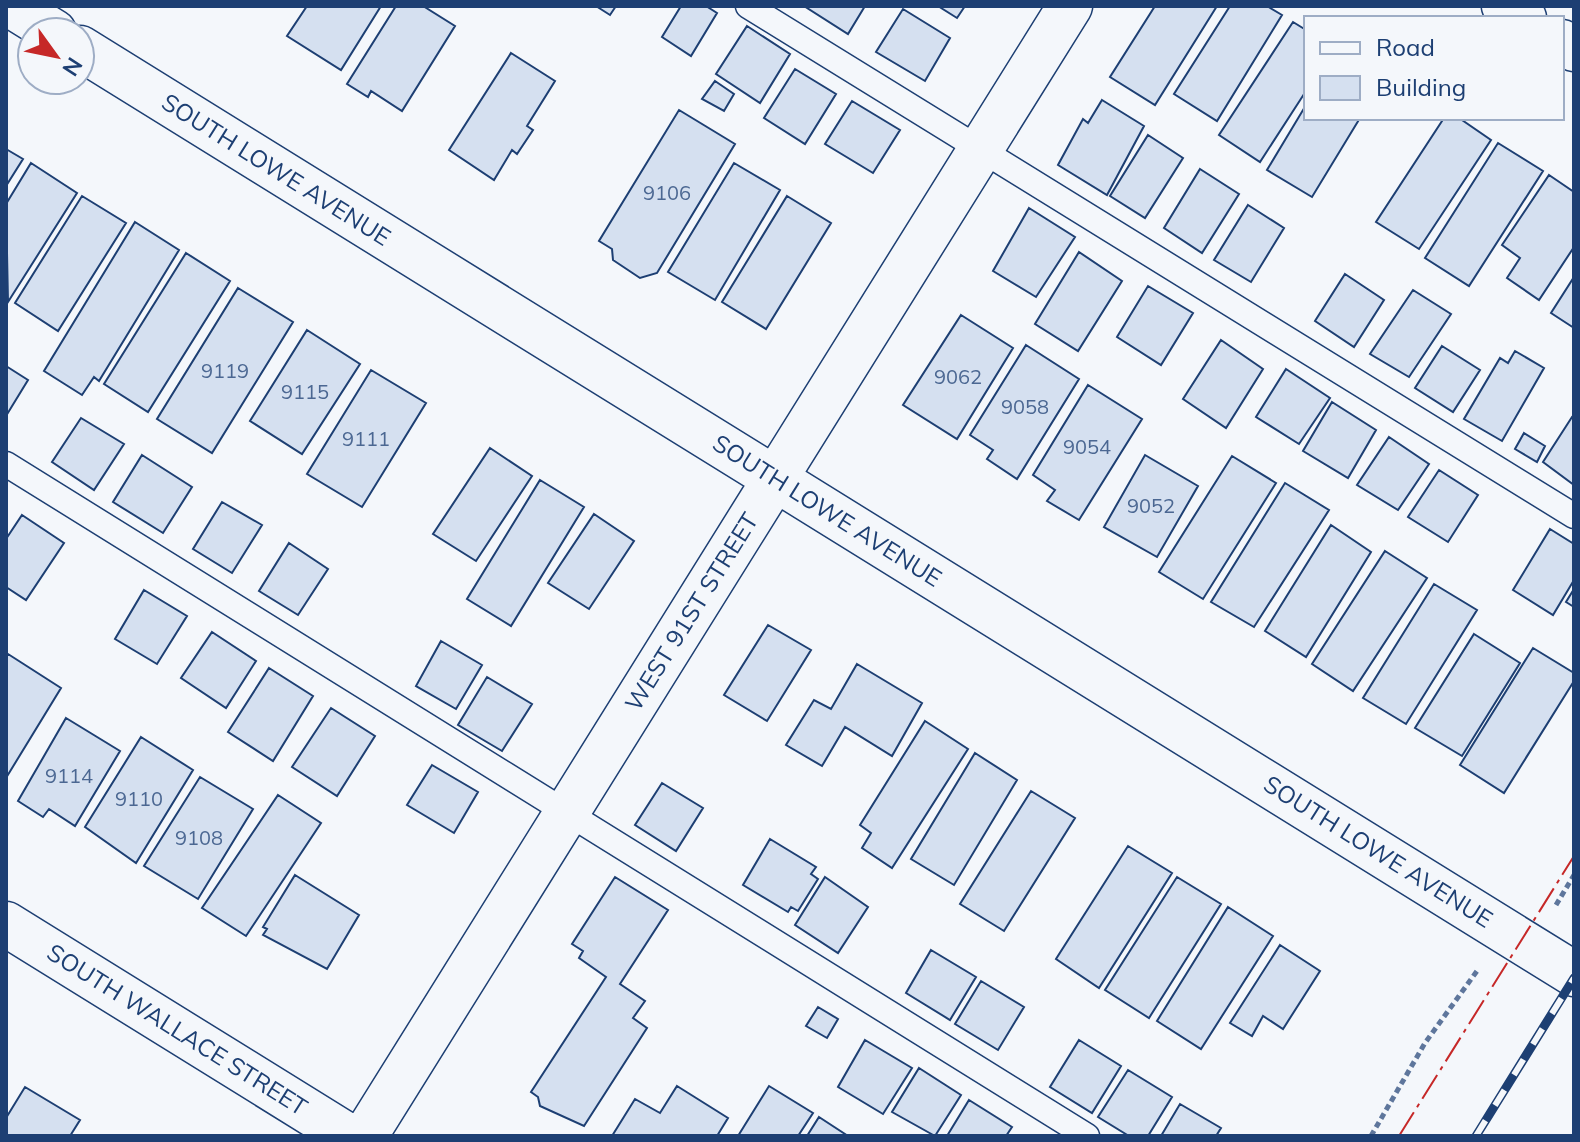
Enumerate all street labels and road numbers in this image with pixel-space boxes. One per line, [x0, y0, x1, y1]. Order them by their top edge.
street label: SOUTH LOWE AVENUE [157, 86, 397, 252]
street label: SOUTH LOWE AVENUE [708, 427, 948, 593]
street label: WEST 91ST STREET [618, 506, 765, 716]
street label: SOUTH LOWE AVENUE [1259, 768, 1499, 934]
street label: SOUTH WALLACE STREET [42, 937, 314, 1122]

